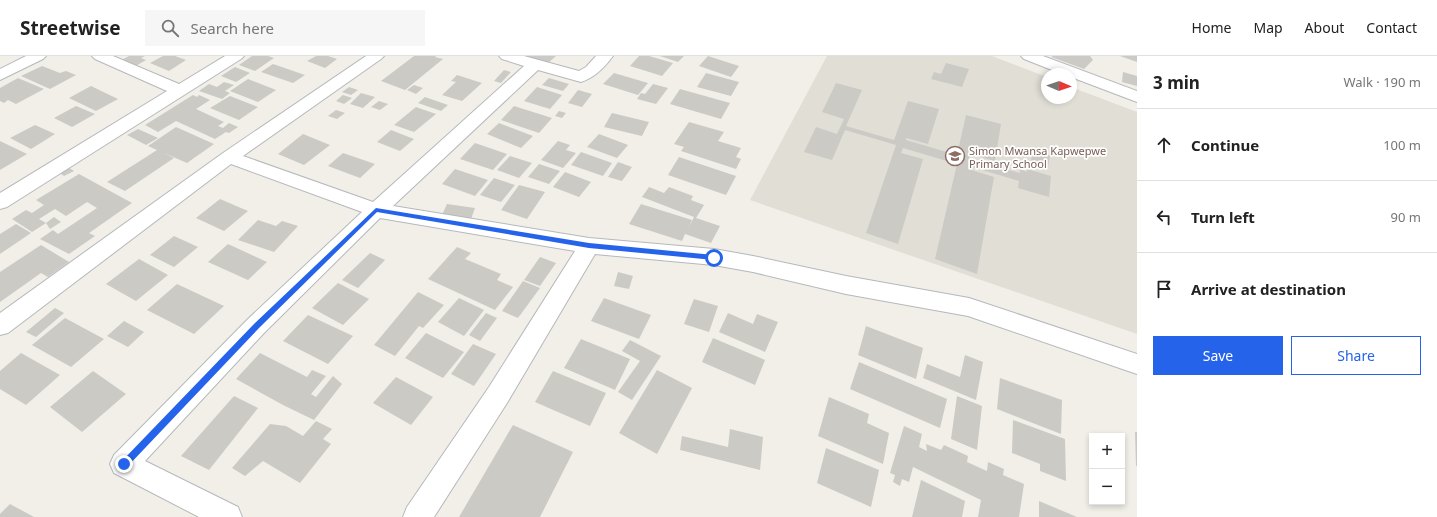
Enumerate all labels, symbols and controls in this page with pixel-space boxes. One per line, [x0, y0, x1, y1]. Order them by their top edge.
search box [145, 10, 425, 46]
text: Streetwise [20, 15, 121, 41]
icon: search [159, 17, 181, 39]
text: Search here [191, 18, 274, 38]
text: Home [1192, 18, 1231, 37]
text: Map [1253, 18, 1283, 37]
text: About [1305, 18, 1344, 37]
text: Contact [1366, 18, 1417, 37]
north arrow [1041, 68, 1077, 104]
text: 3 min [1153, 71, 1200, 94]
text: Walk · 190 m [1343, 73, 1421, 91]
icon: ahead [1153, 134, 1175, 156]
text: Continue [1191, 135, 1259, 155]
text: 100 m [1383, 136, 1421, 154]
place label: Simon Mwansa Kapwepwe Primary School [969, 143, 1106, 171]
school or university icon: Simon Mwansa Kapwepwe Primary School [944, 145, 966, 167]
icon: left [1153, 206, 1175, 228]
text: Turn left [1191, 207, 1255, 227]
text: 90 m [1391, 208, 1421, 226]
route start [705, 249, 723, 267]
icon: arrive [1153, 278, 1175, 300]
text: Arrive at destination [1191, 279, 1346, 299]
button: Save [1153, 336, 1283, 375]
button: Share [1291, 336, 1421, 375]
map controls [1089, 433, 1125, 505]
button: + [1089, 433, 1125, 469]
route end [115, 455, 133, 473]
button: − [1089, 469, 1125, 505]

